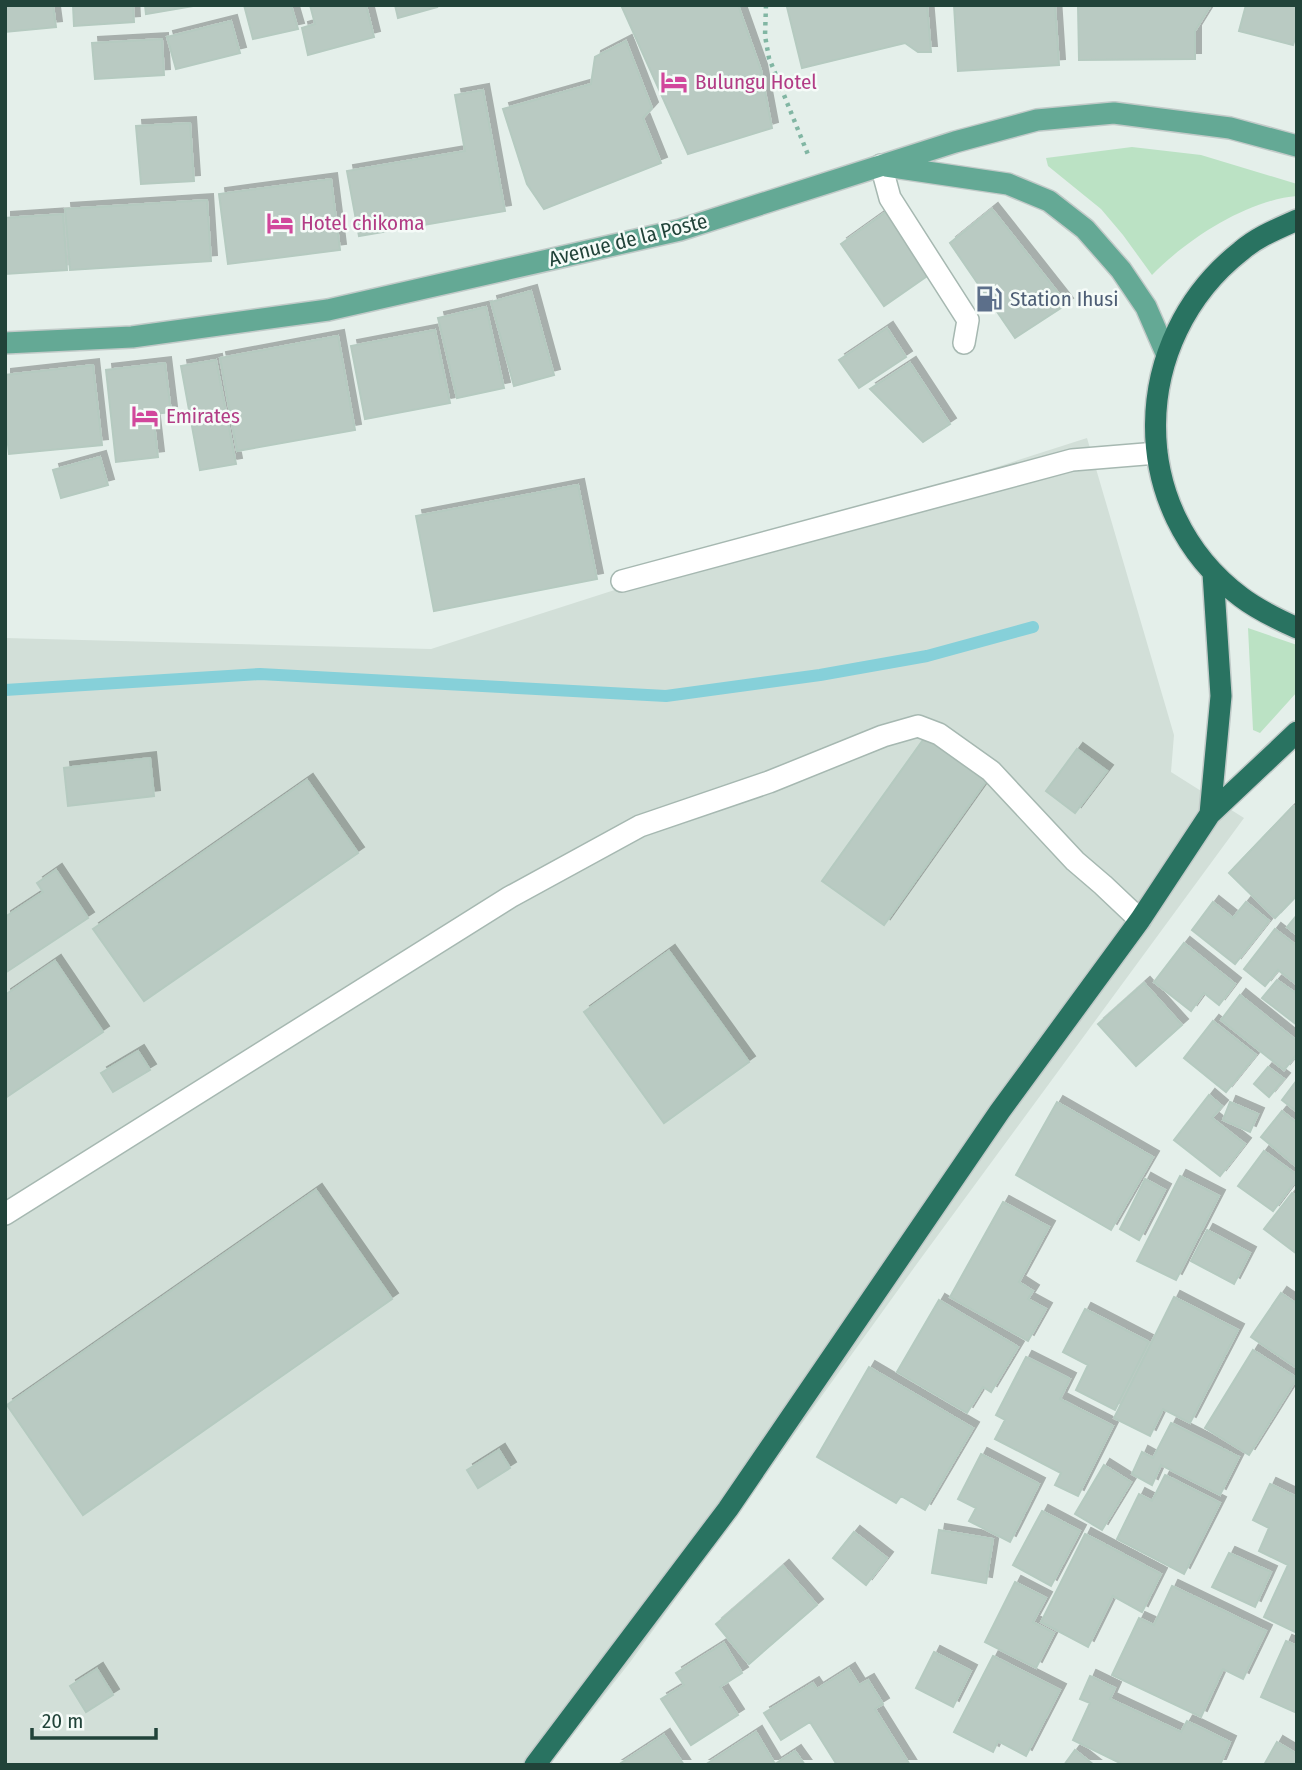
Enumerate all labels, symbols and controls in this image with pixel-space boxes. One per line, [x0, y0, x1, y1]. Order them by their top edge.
hotel icon: Bulungu Hotel [659, 67, 689, 97]
place label: Bulungu Hotel [695, 69, 817, 95]
hotel icon: Hotel chikoma [265, 208, 295, 238]
street label: Avenue de la Poste [546, 208, 710, 272]
place label: Hotel chikoma [301, 210, 425, 236]
fuel station icon: Station Ihusi [974, 284, 1004, 314]
place label: Station Ihusi [1010, 286, 1118, 312]
hotel icon: Emirates [130, 401, 160, 431]
place label: Emirates [166, 403, 240, 429]
scale bar [32, 1696, 156, 1740]
text: 20 m [42, 1708, 83, 1734]

